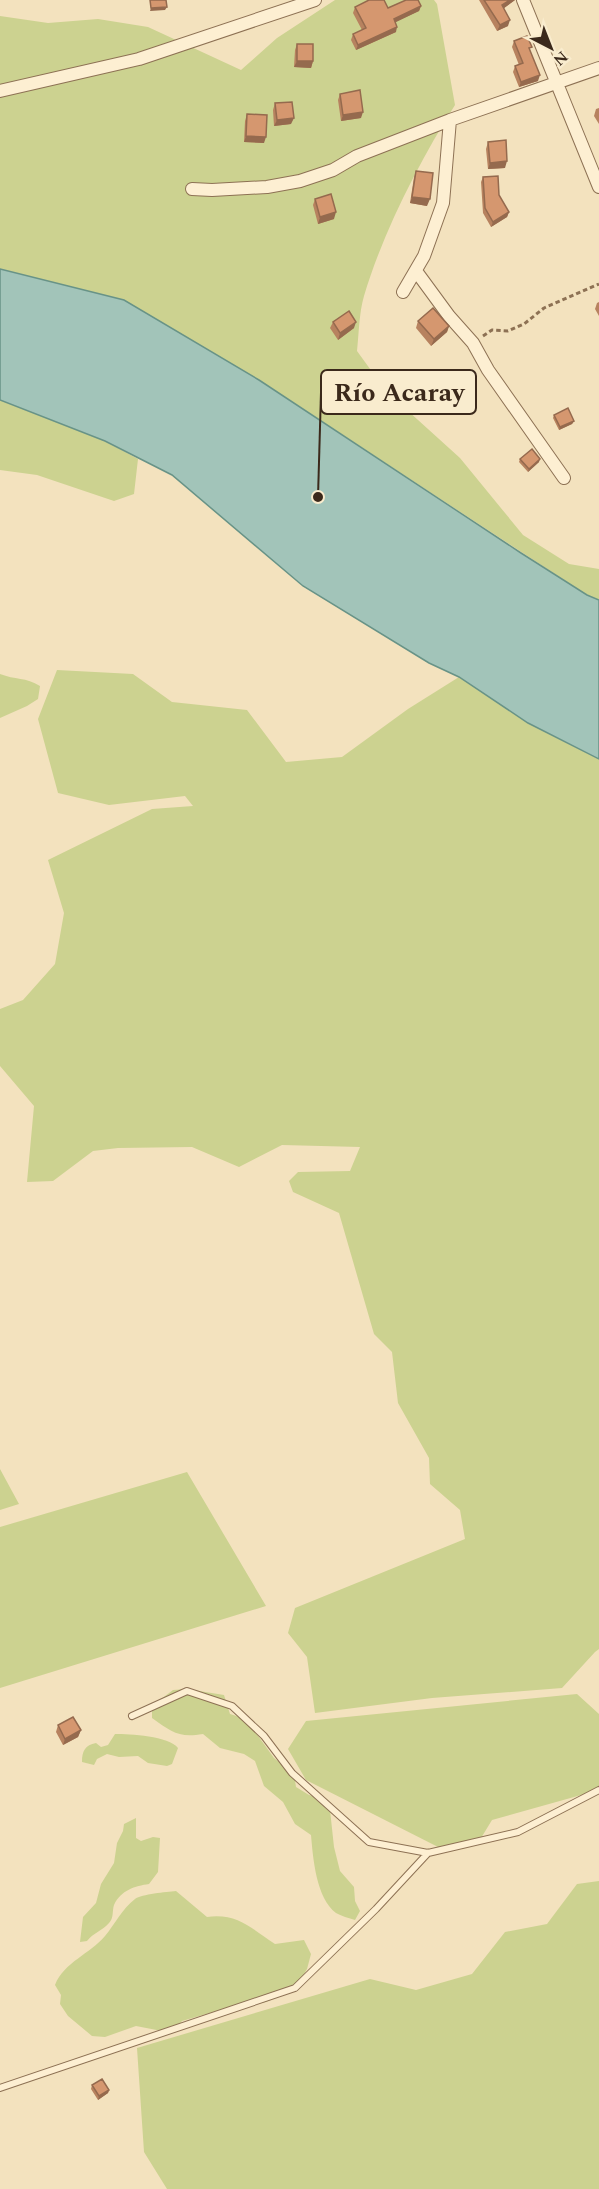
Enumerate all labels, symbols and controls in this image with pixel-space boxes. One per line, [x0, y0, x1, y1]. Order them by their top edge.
north arrow [521, 18, 581, 78]
text: N [547, 45, 573, 72]
callout: Río Acaray [321, 370, 476, 414]
text: Río Acaray [334, 373, 466, 413]

